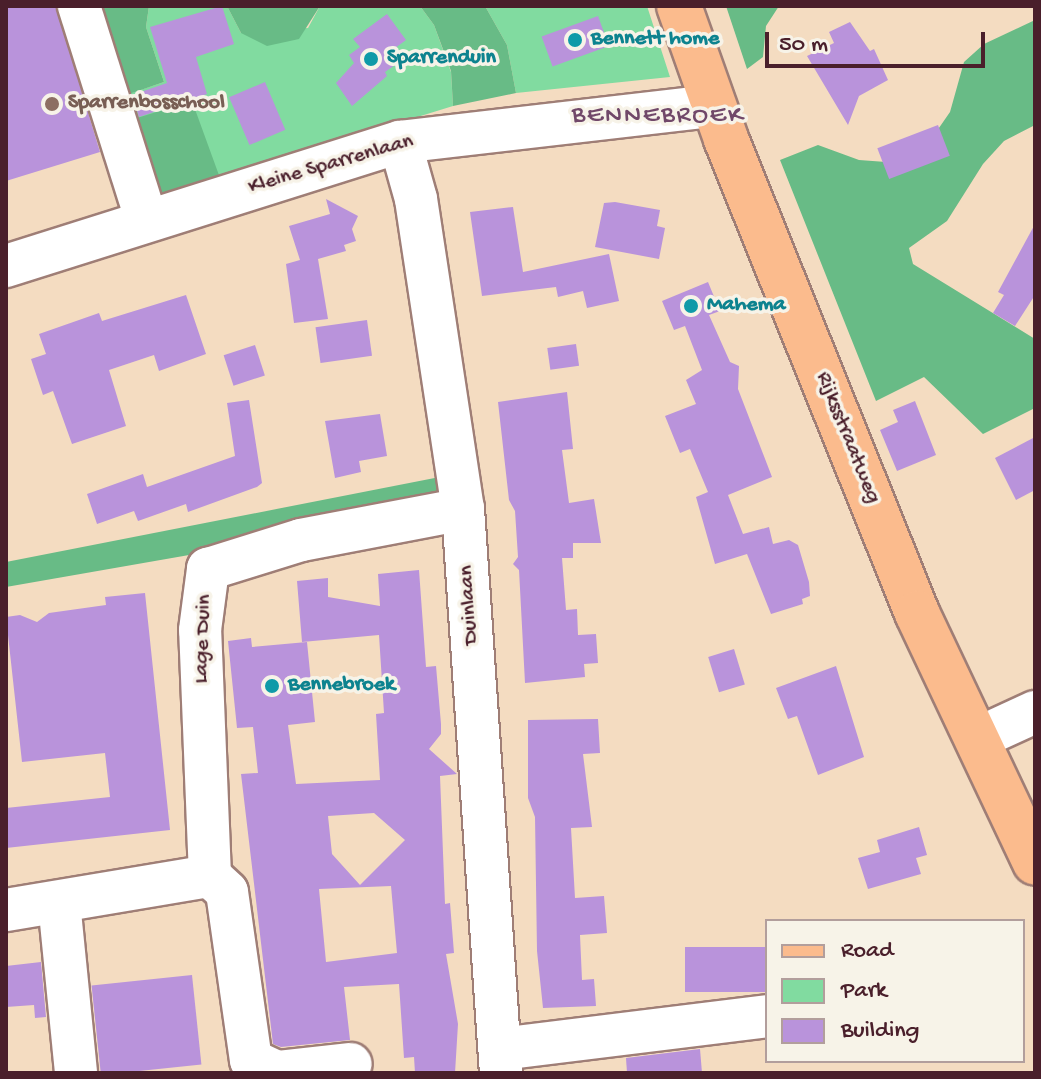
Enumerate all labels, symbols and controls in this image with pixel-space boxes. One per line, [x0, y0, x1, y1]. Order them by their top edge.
scale bar [769, 16, 989, 66]
place label: Bennett home [591, 27, 719, 53]
marker: Bennett home [566, 31, 584, 49]
text: 50 m [779, 31, 828, 60]
place label: Sparrenduin [387, 46, 496, 72]
marker: Sparrenduin [362, 50, 380, 68]
place label: Sparrenbosschool [68, 91, 225, 117]
marker: Sparrenbosschool [43, 95, 61, 113]
district label: BENNEBROEK [572, 101, 744, 133]
street label: Kleine Sparrenlaan [245, 129, 417, 201]
place label: Mahema [707, 293, 785, 319]
marker: Mahema [682, 297, 700, 315]
street label: Rijksstraatweg [809, 368, 885, 508]
street label: Duinlaan [454, 564, 486, 646]
street label: Lage Duin [189, 594, 219, 684]
place label: Bennebroek [288, 673, 395, 699]
marker: Bennebroek [263, 677, 281, 695]
legend [765, 919, 1025, 1063]
text: Road [841, 937, 893, 966]
text: Park [841, 977, 887, 1006]
text: Building [841, 1017, 919, 1046]

